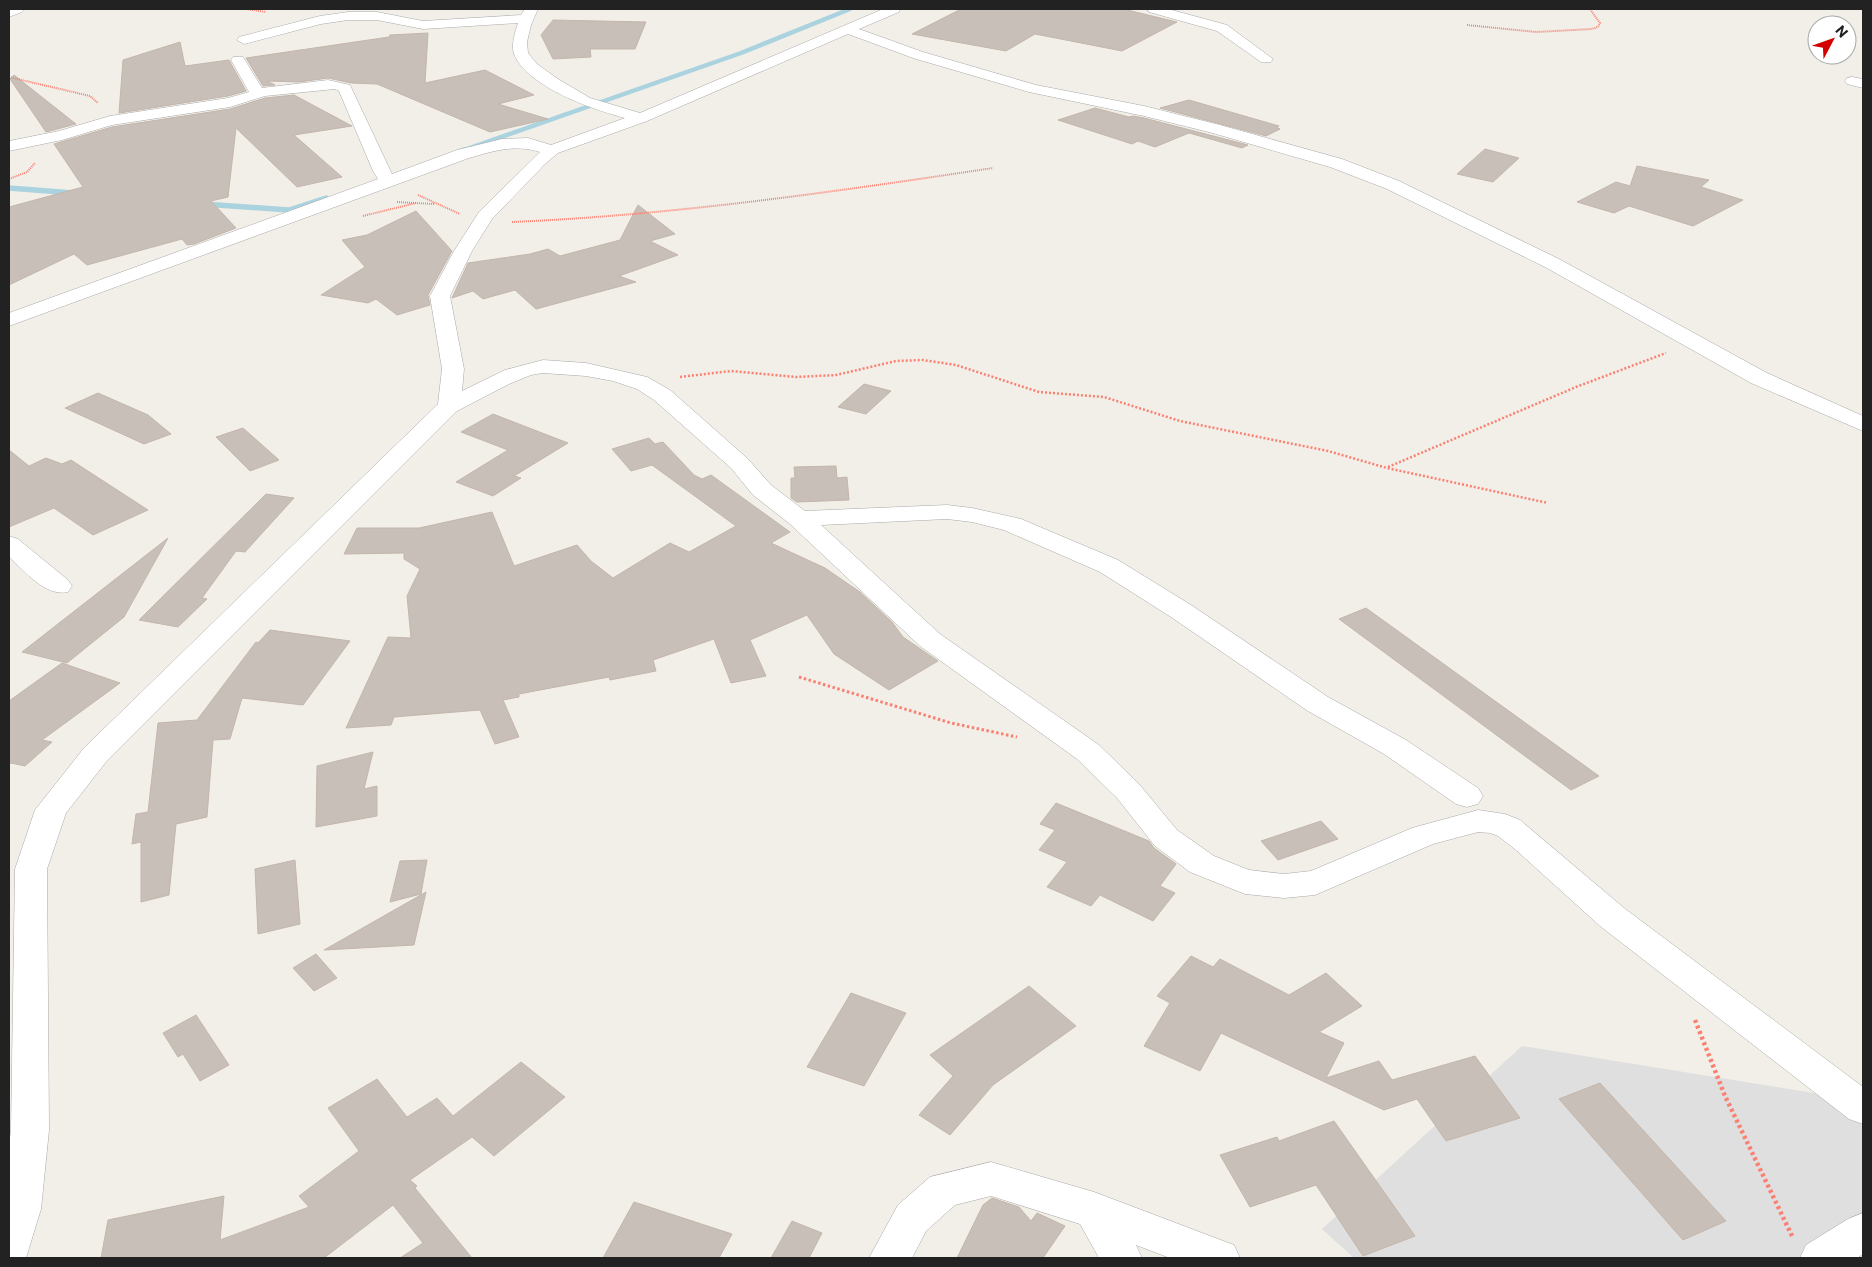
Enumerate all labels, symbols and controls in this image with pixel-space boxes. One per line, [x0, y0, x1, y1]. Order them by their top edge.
north arrow [1807, 15, 1857, 65]
text: N [1832, 22, 1852, 41]

